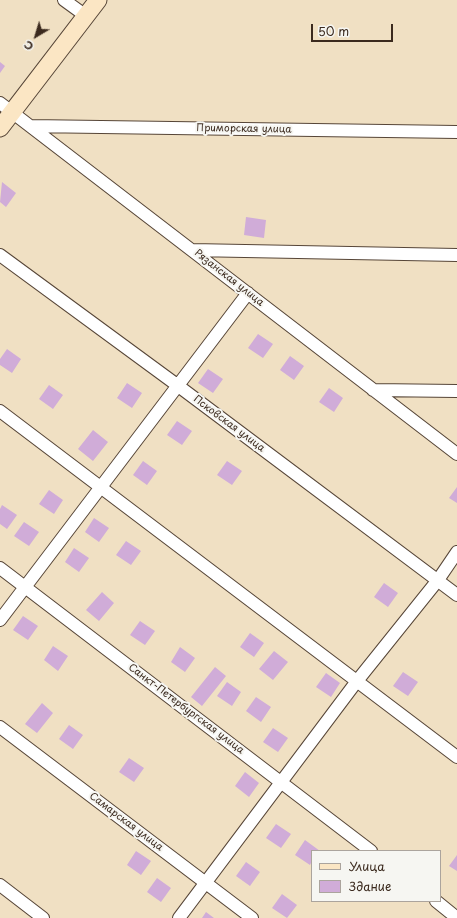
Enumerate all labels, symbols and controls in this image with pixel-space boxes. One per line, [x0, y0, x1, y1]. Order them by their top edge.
north arrow [16, 16, 56, 56]
scale bar [313, 16, 395, 42]
text: 50 m [318, 22, 349, 40]
text: С [20, 37, 37, 55]
street label: Приморская улица [196, 122, 292, 136]
street label: Рязанская улица [192, 247, 266, 309]
street label: Псковская улица [191, 393, 267, 455]
street label: Санкт-Петербургская улица [126, 661, 246, 757]
street label: Самарская улица [87, 790, 165, 854]
legend [311, 850, 441, 902]
text: Улица [349, 857, 385, 875]
text: Здание [349, 877, 391, 895]

